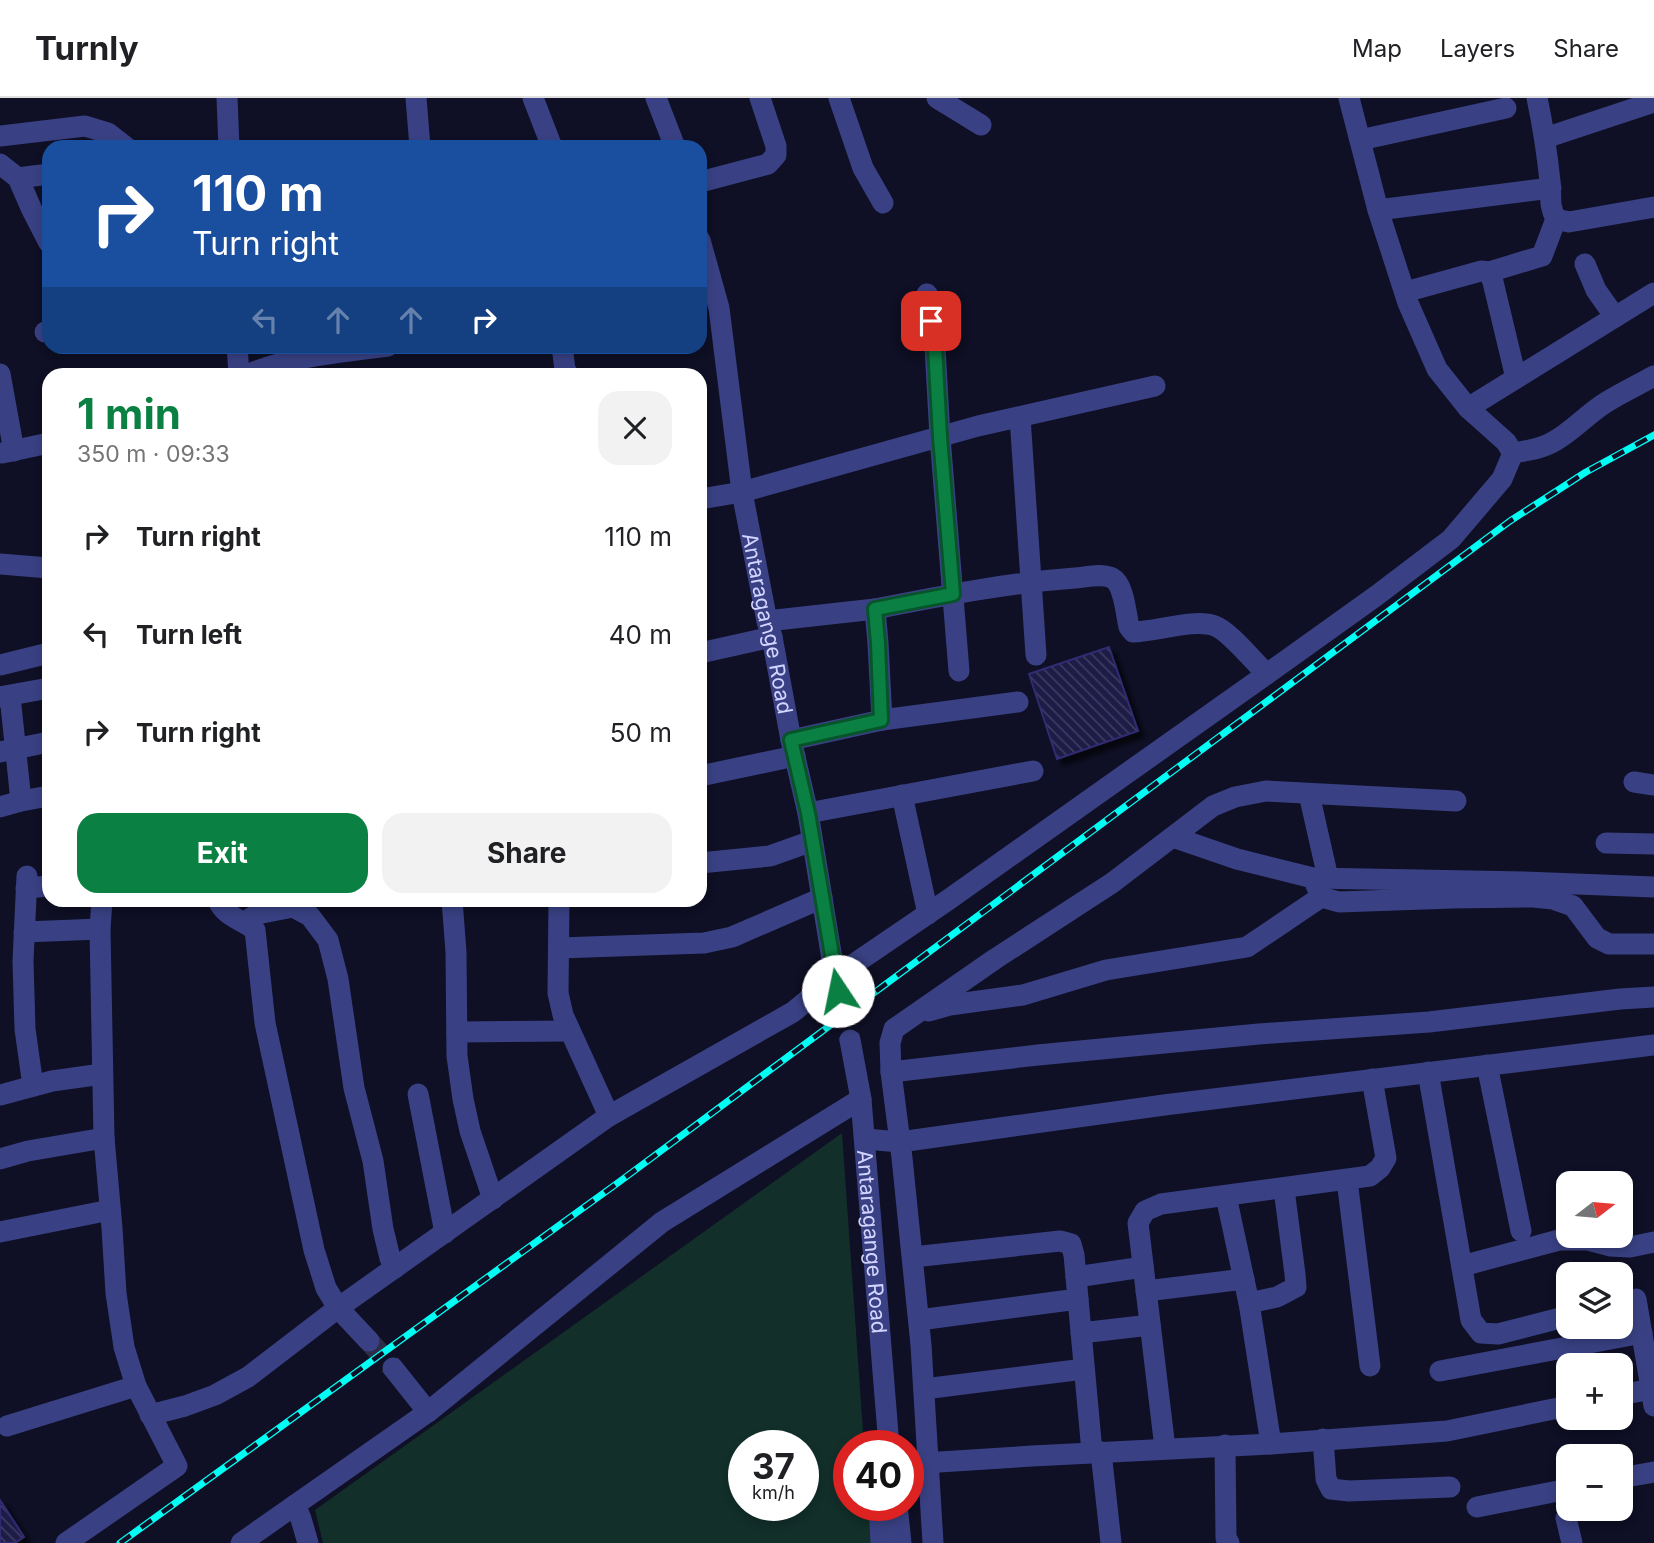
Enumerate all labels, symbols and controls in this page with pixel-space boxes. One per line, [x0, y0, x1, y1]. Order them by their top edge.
text: Turnly [35, 28, 139, 68]
text: Map [1352, 34, 1402, 63]
text: Layers [1440, 34, 1515, 63]
text: Share [1553, 34, 1619, 63]
text: 110 m [192, 164, 324, 223]
icon: right [77, 168, 168, 259]
text: Turn right [192, 224, 339, 263]
pin [901, 291, 961, 351]
icon: left [246, 301, 284, 339]
icon: ahead [319, 301, 357, 339]
icon: ahead [392, 301, 430, 339]
icon: right [465, 301, 503, 339]
icon: arrive [912, 302, 950, 340]
text: 1 min [77, 388, 181, 439]
button: close [598, 391, 672, 465]
text: 350 m · 09:33 [77, 440, 230, 468]
icon: right [77, 517, 115, 555]
text: Turn right [136, 521, 261, 552]
text: 110 m [604, 521, 672, 552]
street label: Antaragange Road [738, 531, 798, 716]
icon: left [77, 615, 115, 653]
text: Turn left [136, 619, 242, 650]
text: 40 m [609, 619, 672, 650]
icon: right [77, 713, 115, 751]
text: Turn right [136, 717, 261, 748]
text: 50 m [610, 717, 672, 748]
button: Exit [77, 813, 368, 893]
button: Share [382, 813, 672, 893]
position arrow [801, 954, 875, 1028]
street label: Antaragange Road [853, 1149, 892, 1334]
north arrow [1556, 1171, 1633, 1248]
map controls [1556, 1171, 1633, 1521]
button: layers [1556, 1262, 1633, 1339]
button: + [1556, 1353, 1633, 1430]
speed limit sign: 40 [833, 1430, 924, 1521]
button: − [1556, 1444, 1633, 1521]
text: 37 [752, 1445, 795, 1487]
text: km/h [752, 1482, 795, 1503]

